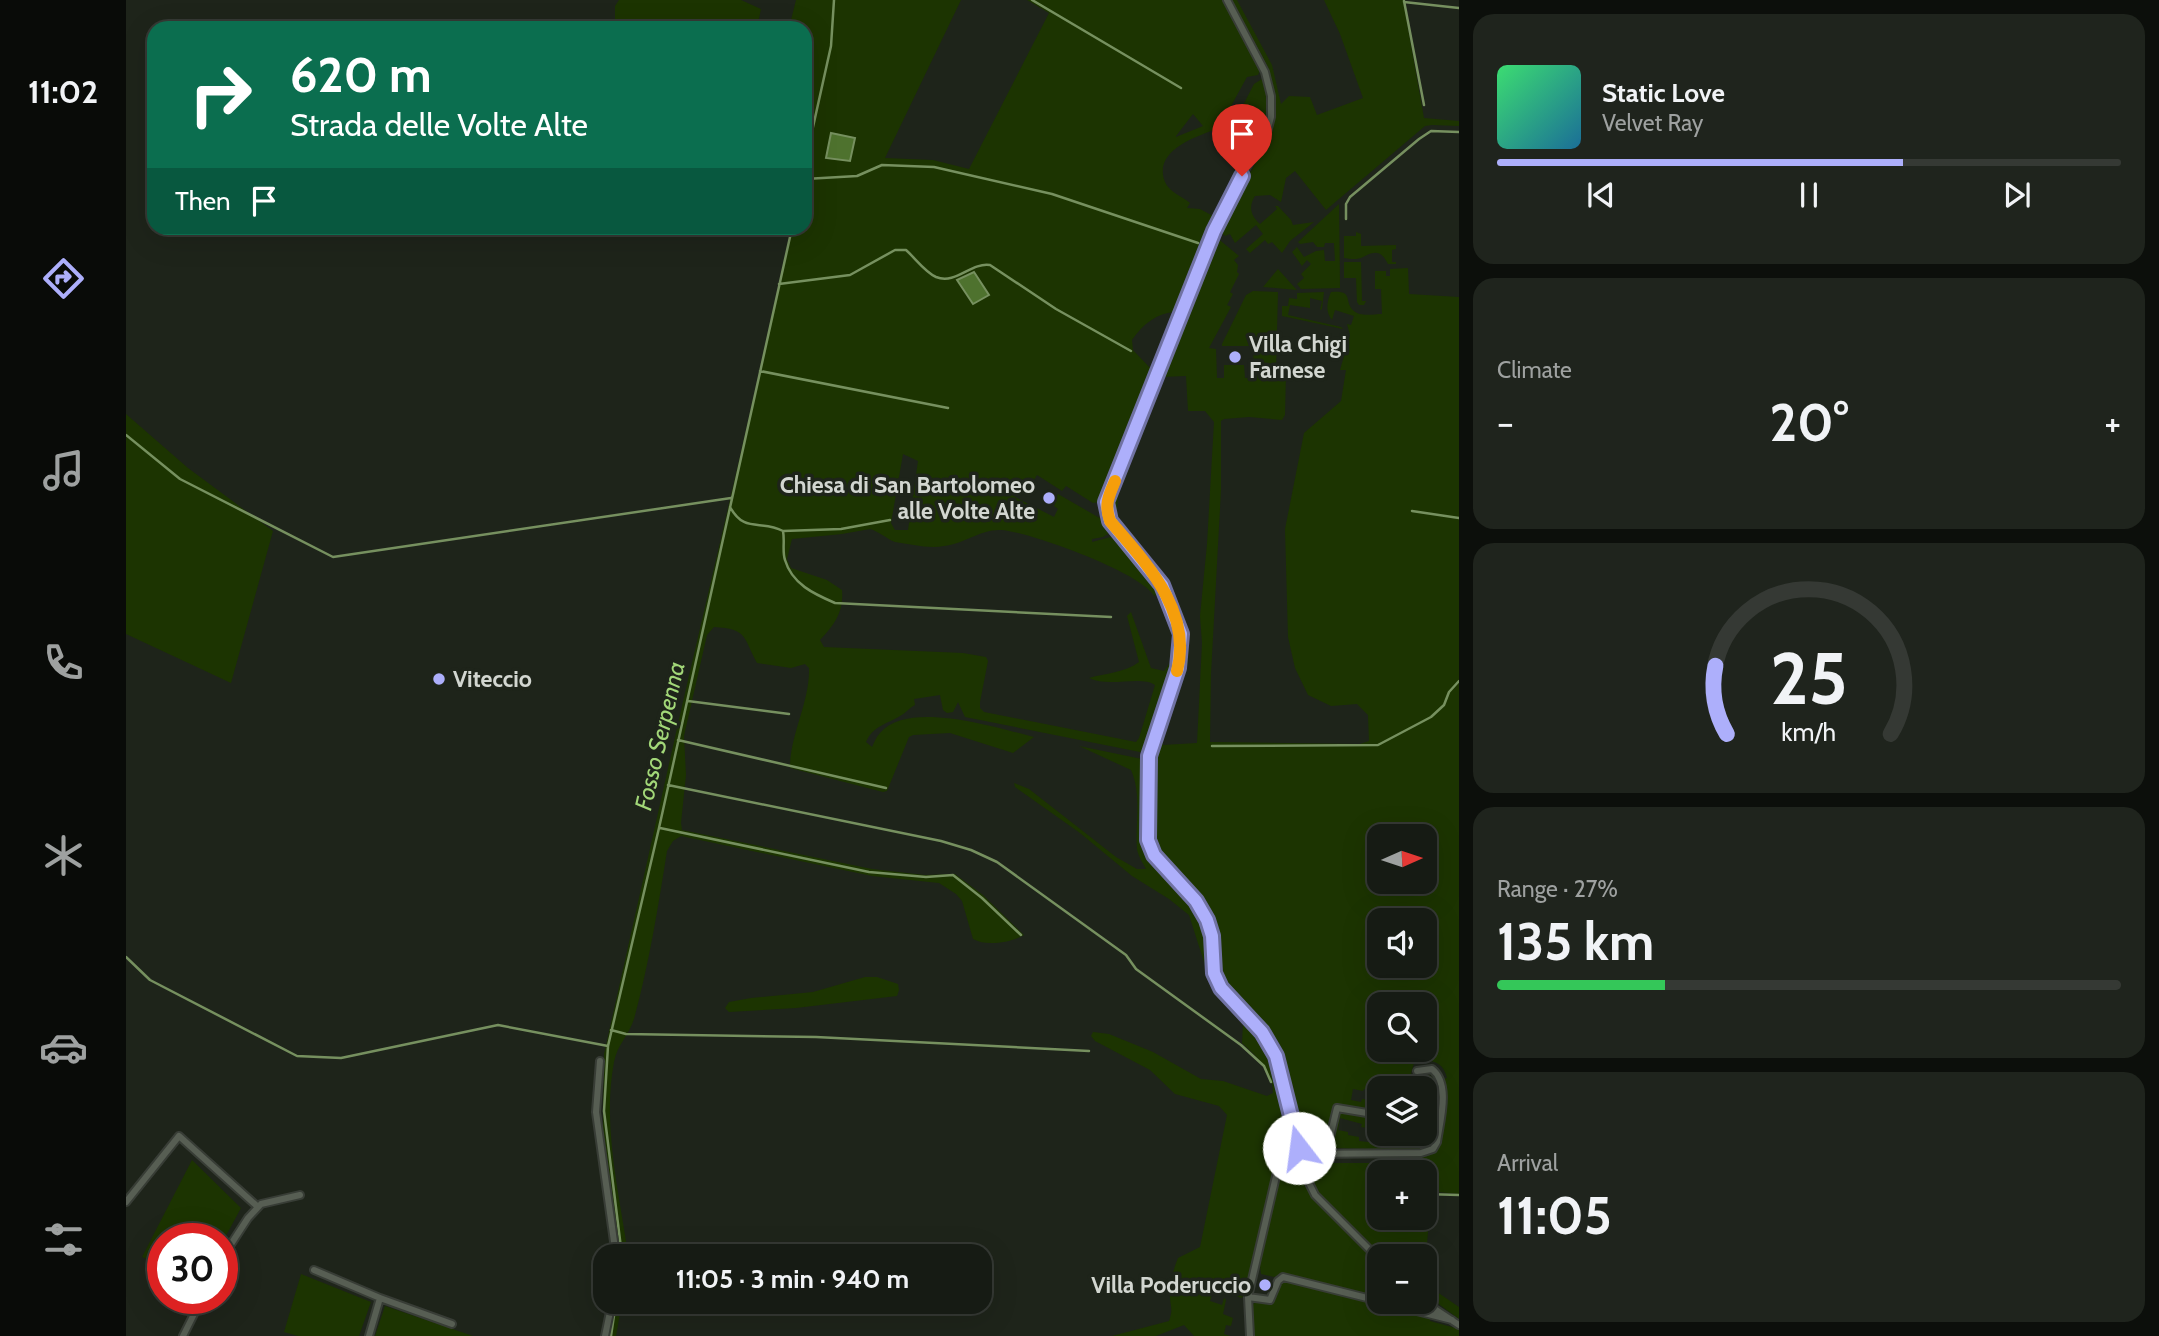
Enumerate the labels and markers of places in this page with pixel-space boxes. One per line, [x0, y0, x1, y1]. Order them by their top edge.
pin [1212, 104, 1272, 176]
place label: Villa Chigi Farnese [1249, 330, 1347, 384]
marker: Villa Chigi Farnese [1227, 349, 1243, 365]
place label: Chiesa di San Bartolomeo alle Volte Alte [780, 471, 1035, 525]
marker: Chiesa di San Bartolomeo alle Volte Alte [1041, 490, 1057, 506]
place label: Viteccio [453, 665, 532, 693]
marker: Viteccio [431, 671, 447, 687]
place label: Villa Poderuccio [1091, 1271, 1251, 1299]
marker: Villa Poderuccio [1257, 1277, 1273, 1293]

